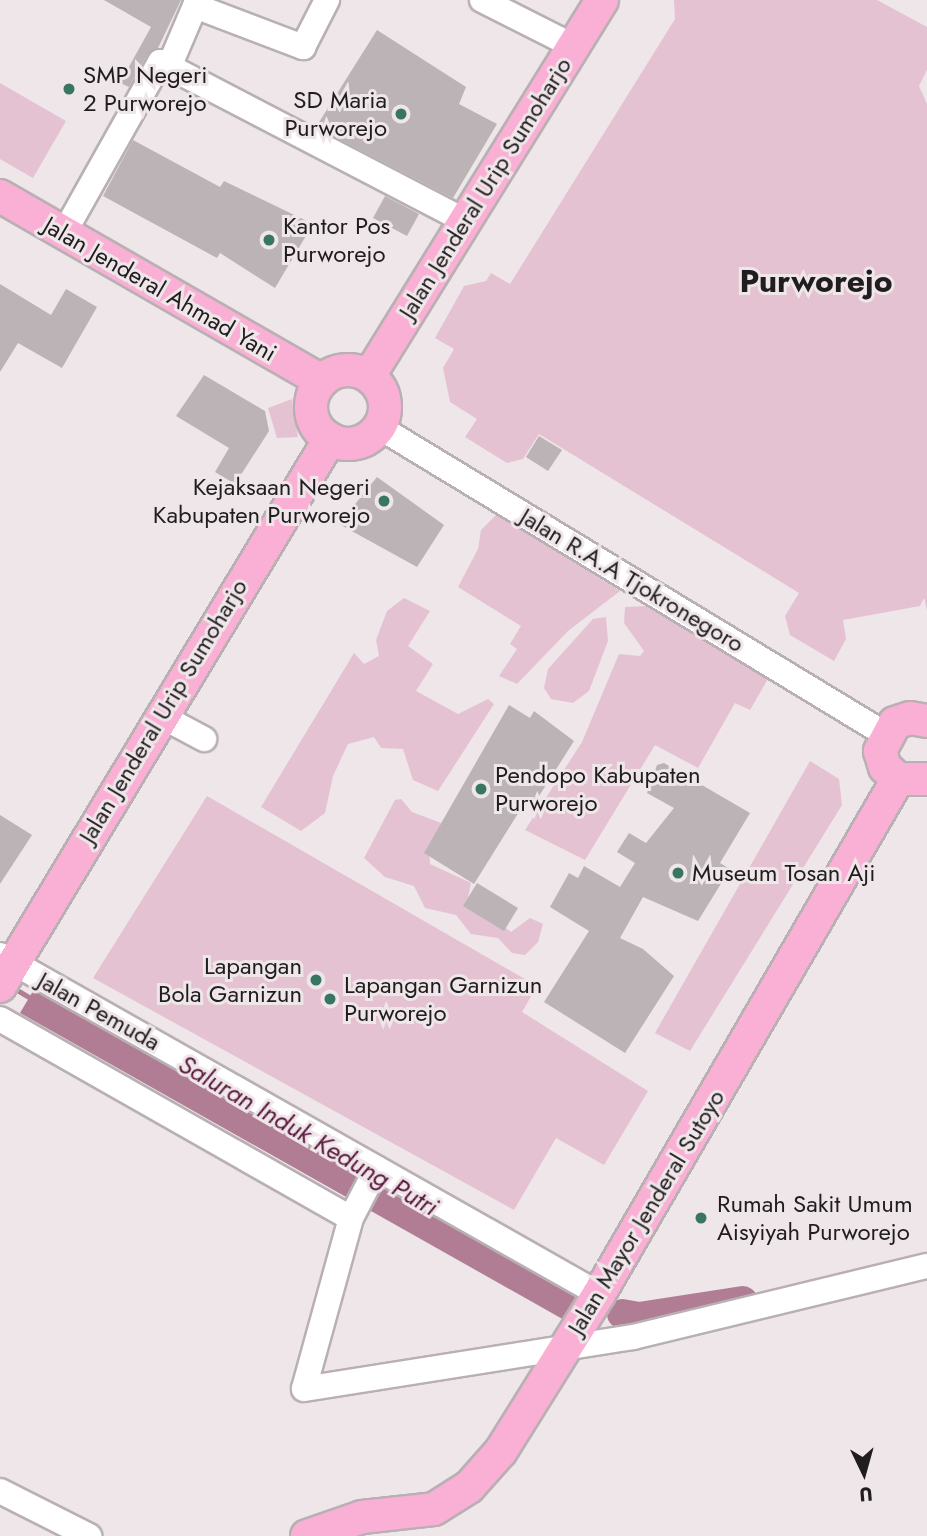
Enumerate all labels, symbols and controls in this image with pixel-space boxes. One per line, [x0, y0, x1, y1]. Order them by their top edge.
street label: Jalan Jenderal Urip Sumoharjo [393, 52, 577, 324]
place label: SMP Negeri 2 Purworejo [83, 61, 207, 117]
marker: SMP Negeri 2 Purworejo [61, 81, 77, 97]
place label: SD Maria Purworejo [284, 86, 387, 142]
marker: SD Maria Purworejo [393, 106, 409, 122]
street label: Jalan Jenderal Ahmad Yani [38, 210, 282, 368]
place label: Kantor Pos Purworejo [283, 212, 390, 268]
marker: Kantor Pos Purworejo [261, 232, 277, 248]
district label: Purworejo [739, 262, 893, 300]
place label: Kejaksaan Negeri Kabupaten Purworejo [153, 473, 370, 529]
marker: Kejaksaan Negeri Kabupaten Purworejo [376, 493, 392, 509]
street label: Jalan R.A.A Tjokronegoro [515, 502, 749, 658]
street label: Jalan Jenderal Urip Sumoharjo [73, 574, 253, 848]
place label: Pendopo Kabupaten Purworejo [495, 761, 700, 817]
marker: Pendopo Kabupaten Purworejo [473, 781, 489, 797]
place label: Museum Tosan Aji [692, 859, 876, 887]
marker: Museum Tosan Aji [670, 865, 686, 881]
place label: Lapangan Bola Garnizun [158, 952, 302, 1008]
street label: Jalan Pemuda [33, 966, 165, 1056]
place label: Lapangan Garnizun Purworejo [344, 971, 542, 1027]
marker: Lapangan Bola Garnizun [308, 972, 324, 988]
marker: Lapangan Garnizun Purworejo [322, 991, 338, 1007]
water label: Saluran Induk Kedung Putri [173, 1049, 443, 1223]
street label: Jalan Mayor Jenderal Sutoyo [561, 1084, 731, 1340]
place label: Rumah Sakit Umum Aisyiyah Purworejo [717, 1190, 913, 1246]
marker: Rumah Sakit Umum Aisyiyah Purworejo [691, 1208, 711, 1228]
north arrow [829, 1438, 899, 1508]
text: U [858, 1480, 874, 1508]

